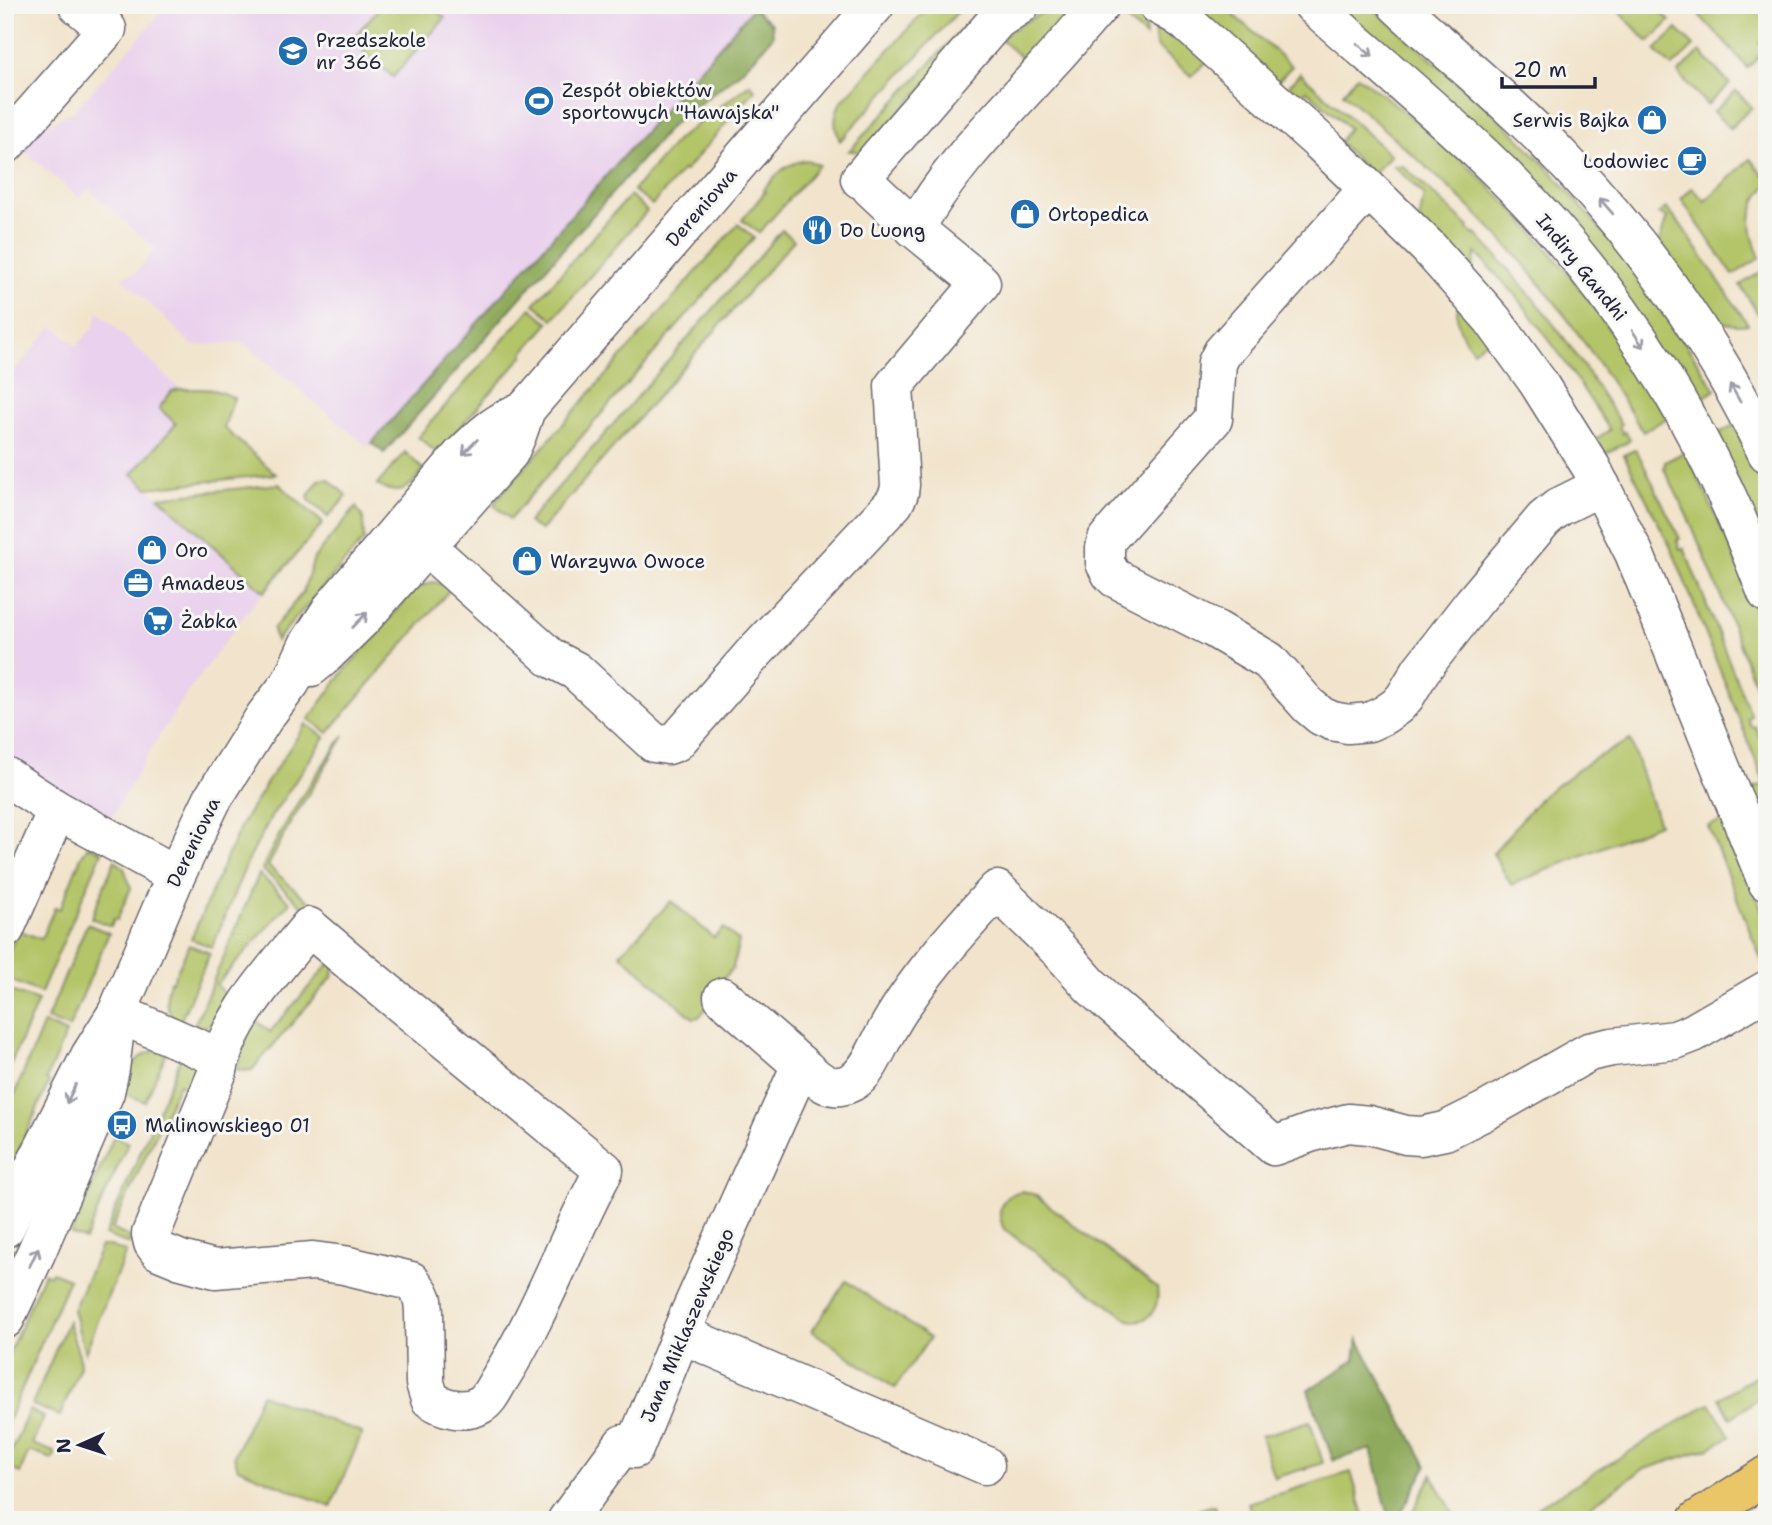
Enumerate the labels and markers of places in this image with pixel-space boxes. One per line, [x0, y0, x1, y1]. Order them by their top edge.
place label: Przedszkole nr 366 [316, 28, 426, 75]
school or university icon: Przedszkole nr 366 [276, 34, 310, 68]
place label: Zespół obiektów sportowych "Hawajska" [562, 78, 780, 125]
sports icon: Zespół obiektów sportowych "Hawajska" [522, 84, 556, 118]
shop icon: Serwis Bajka [1635, 103, 1669, 137]
place label: Serwis Bajka [1512, 108, 1629, 133]
cafe icon: Lodowiec [1675, 144, 1709, 178]
place label: Lodowiec [1583, 149, 1669, 174]
shop icon: Ortopedica [1008, 197, 1042, 231]
place label: Ortopedica [1048, 202, 1149, 227]
restaurant icon: Do Luong [800, 213, 834, 247]
place label: Do Luong [840, 218, 925, 243]
shop icon: Oro [135, 533, 169, 567]
place label: Oro [175, 538, 208, 563]
shop icon: Warzywa Owoce [510, 544, 544, 578]
place label: Warzywa Owoce [550, 549, 705, 574]
office icon: Amadeus [121, 566, 155, 600]
place label: Amadeus [161, 571, 245, 596]
supermarket icon: Żabka [141, 604, 175, 638]
place label: Żabka [181, 609, 237, 634]
bus stop icon: Malinowskiego 01 [105, 1108, 139, 1142]
place label: Malinowskiego 01 [145, 1113, 310, 1138]

